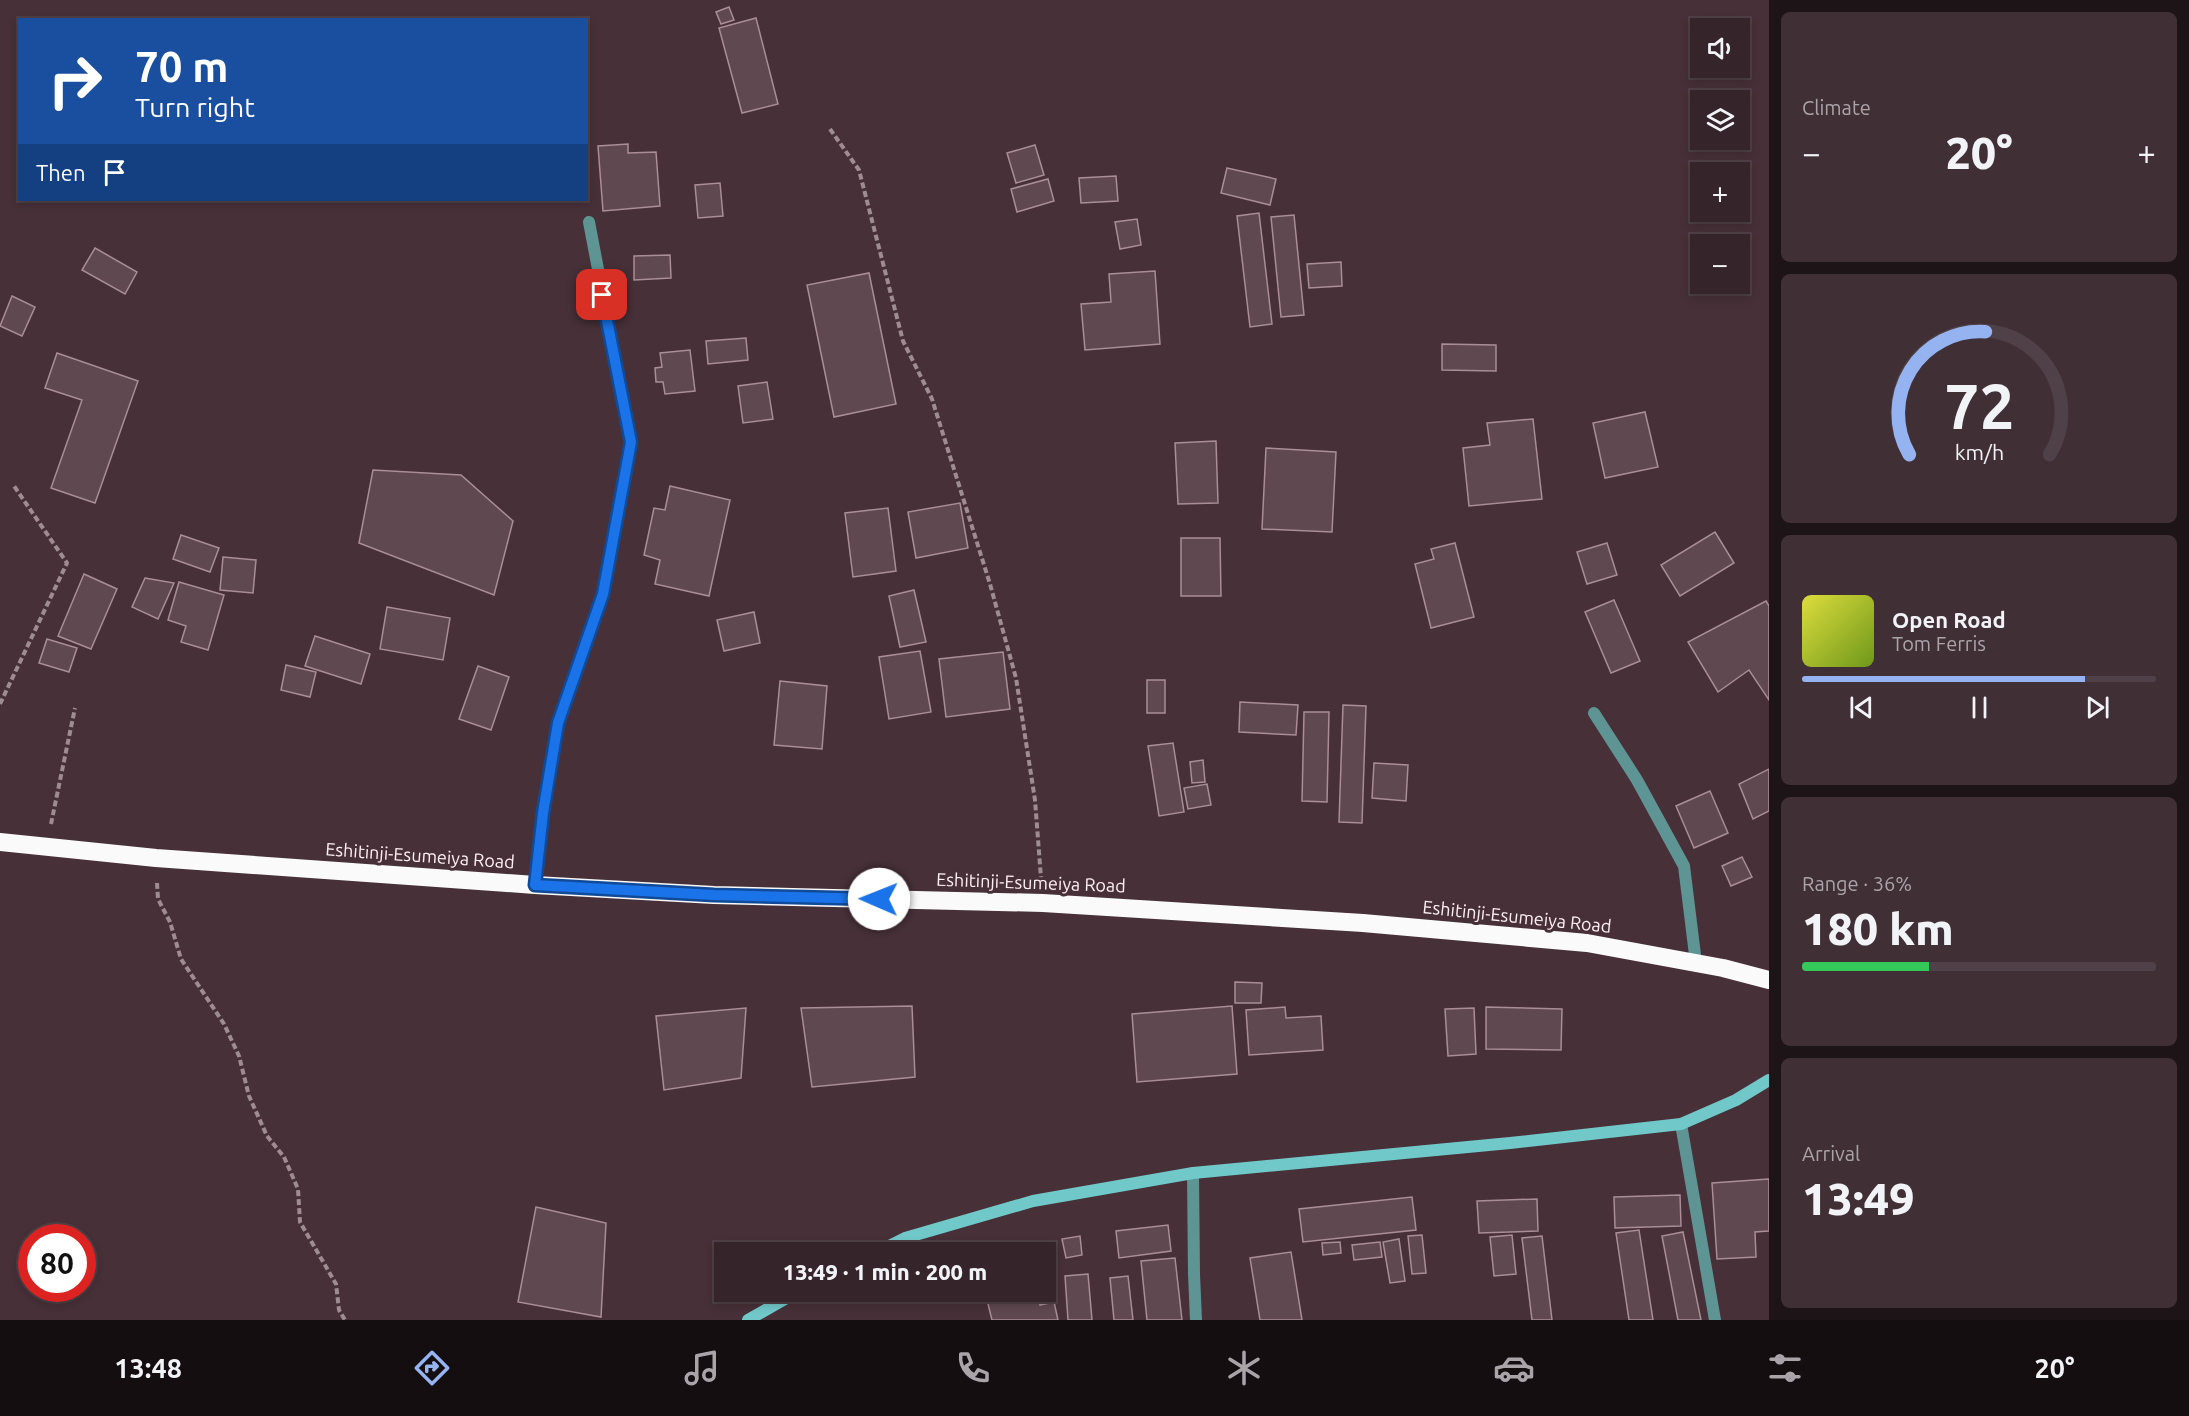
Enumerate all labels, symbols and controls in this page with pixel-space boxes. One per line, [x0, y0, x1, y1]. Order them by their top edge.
map controls [1690, 18, 1750, 294]
button: sound [1690, 18, 1750, 78]
icon: right [36, 42, 114, 120]
text: 70 m [135, 43, 229, 90]
button: layers [1690, 90, 1750, 150]
text: Turn right [135, 92, 255, 122]
text: Climate [1802, 96, 1871, 119]
text: 20° [1945, 127, 2013, 178]
text: − [1802, 134, 1821, 171]
text: + [2137, 134, 2156, 171]
icon: arrive [98, 156, 131, 189]
text: Then [36, 160, 86, 185]
button: + [1690, 162, 1750, 222]
button: − [1690, 234, 1750, 294]
pin [576, 269, 627, 320]
icon: arrive [585, 278, 618, 311]
text: 72 [1944, 372, 2014, 442]
text: km/h [1954, 441, 2004, 465]
text: Open Road [1892, 607, 2006, 632]
text: Tom Ferris [1892, 632, 1986, 655]
icon: previous [1845, 691, 1878, 724]
icon: pause [1963, 691, 1996, 724]
icon: next [2081, 691, 2114, 724]
street label: Eshitinji-Esumeiya Road [325, 838, 515, 872]
position arrow [847, 867, 911, 931]
street label: Eshitinji-Esumeiya Road [936, 869, 1126, 895]
text: Range · 36% [1802, 872, 1912, 895]
street label: Eshitinji-Esumeiya Road [1422, 896, 1613, 936]
text: 180 km [1802, 903, 1954, 954]
text: Arrival [1802, 1142, 1860, 1165]
text: 13:49 [1802, 1173, 1915, 1224]
speed limit sign: 80 [18, 1224, 96, 1302]
text: 13:49 · 1 min · 200 m [783, 1259, 987, 1284]
icon: directions [411, 1347, 453, 1389]
icon: music [681, 1347, 723, 1389]
icon: phone [952, 1347, 994, 1389]
icon: climate [1223, 1347, 1265, 1389]
icon: car [1493, 1347, 1535, 1389]
icon: filters [1764, 1347, 1806, 1389]
text: 13:48 [114, 1353, 182, 1383]
text: 20° [2035, 1353, 2075, 1383]

